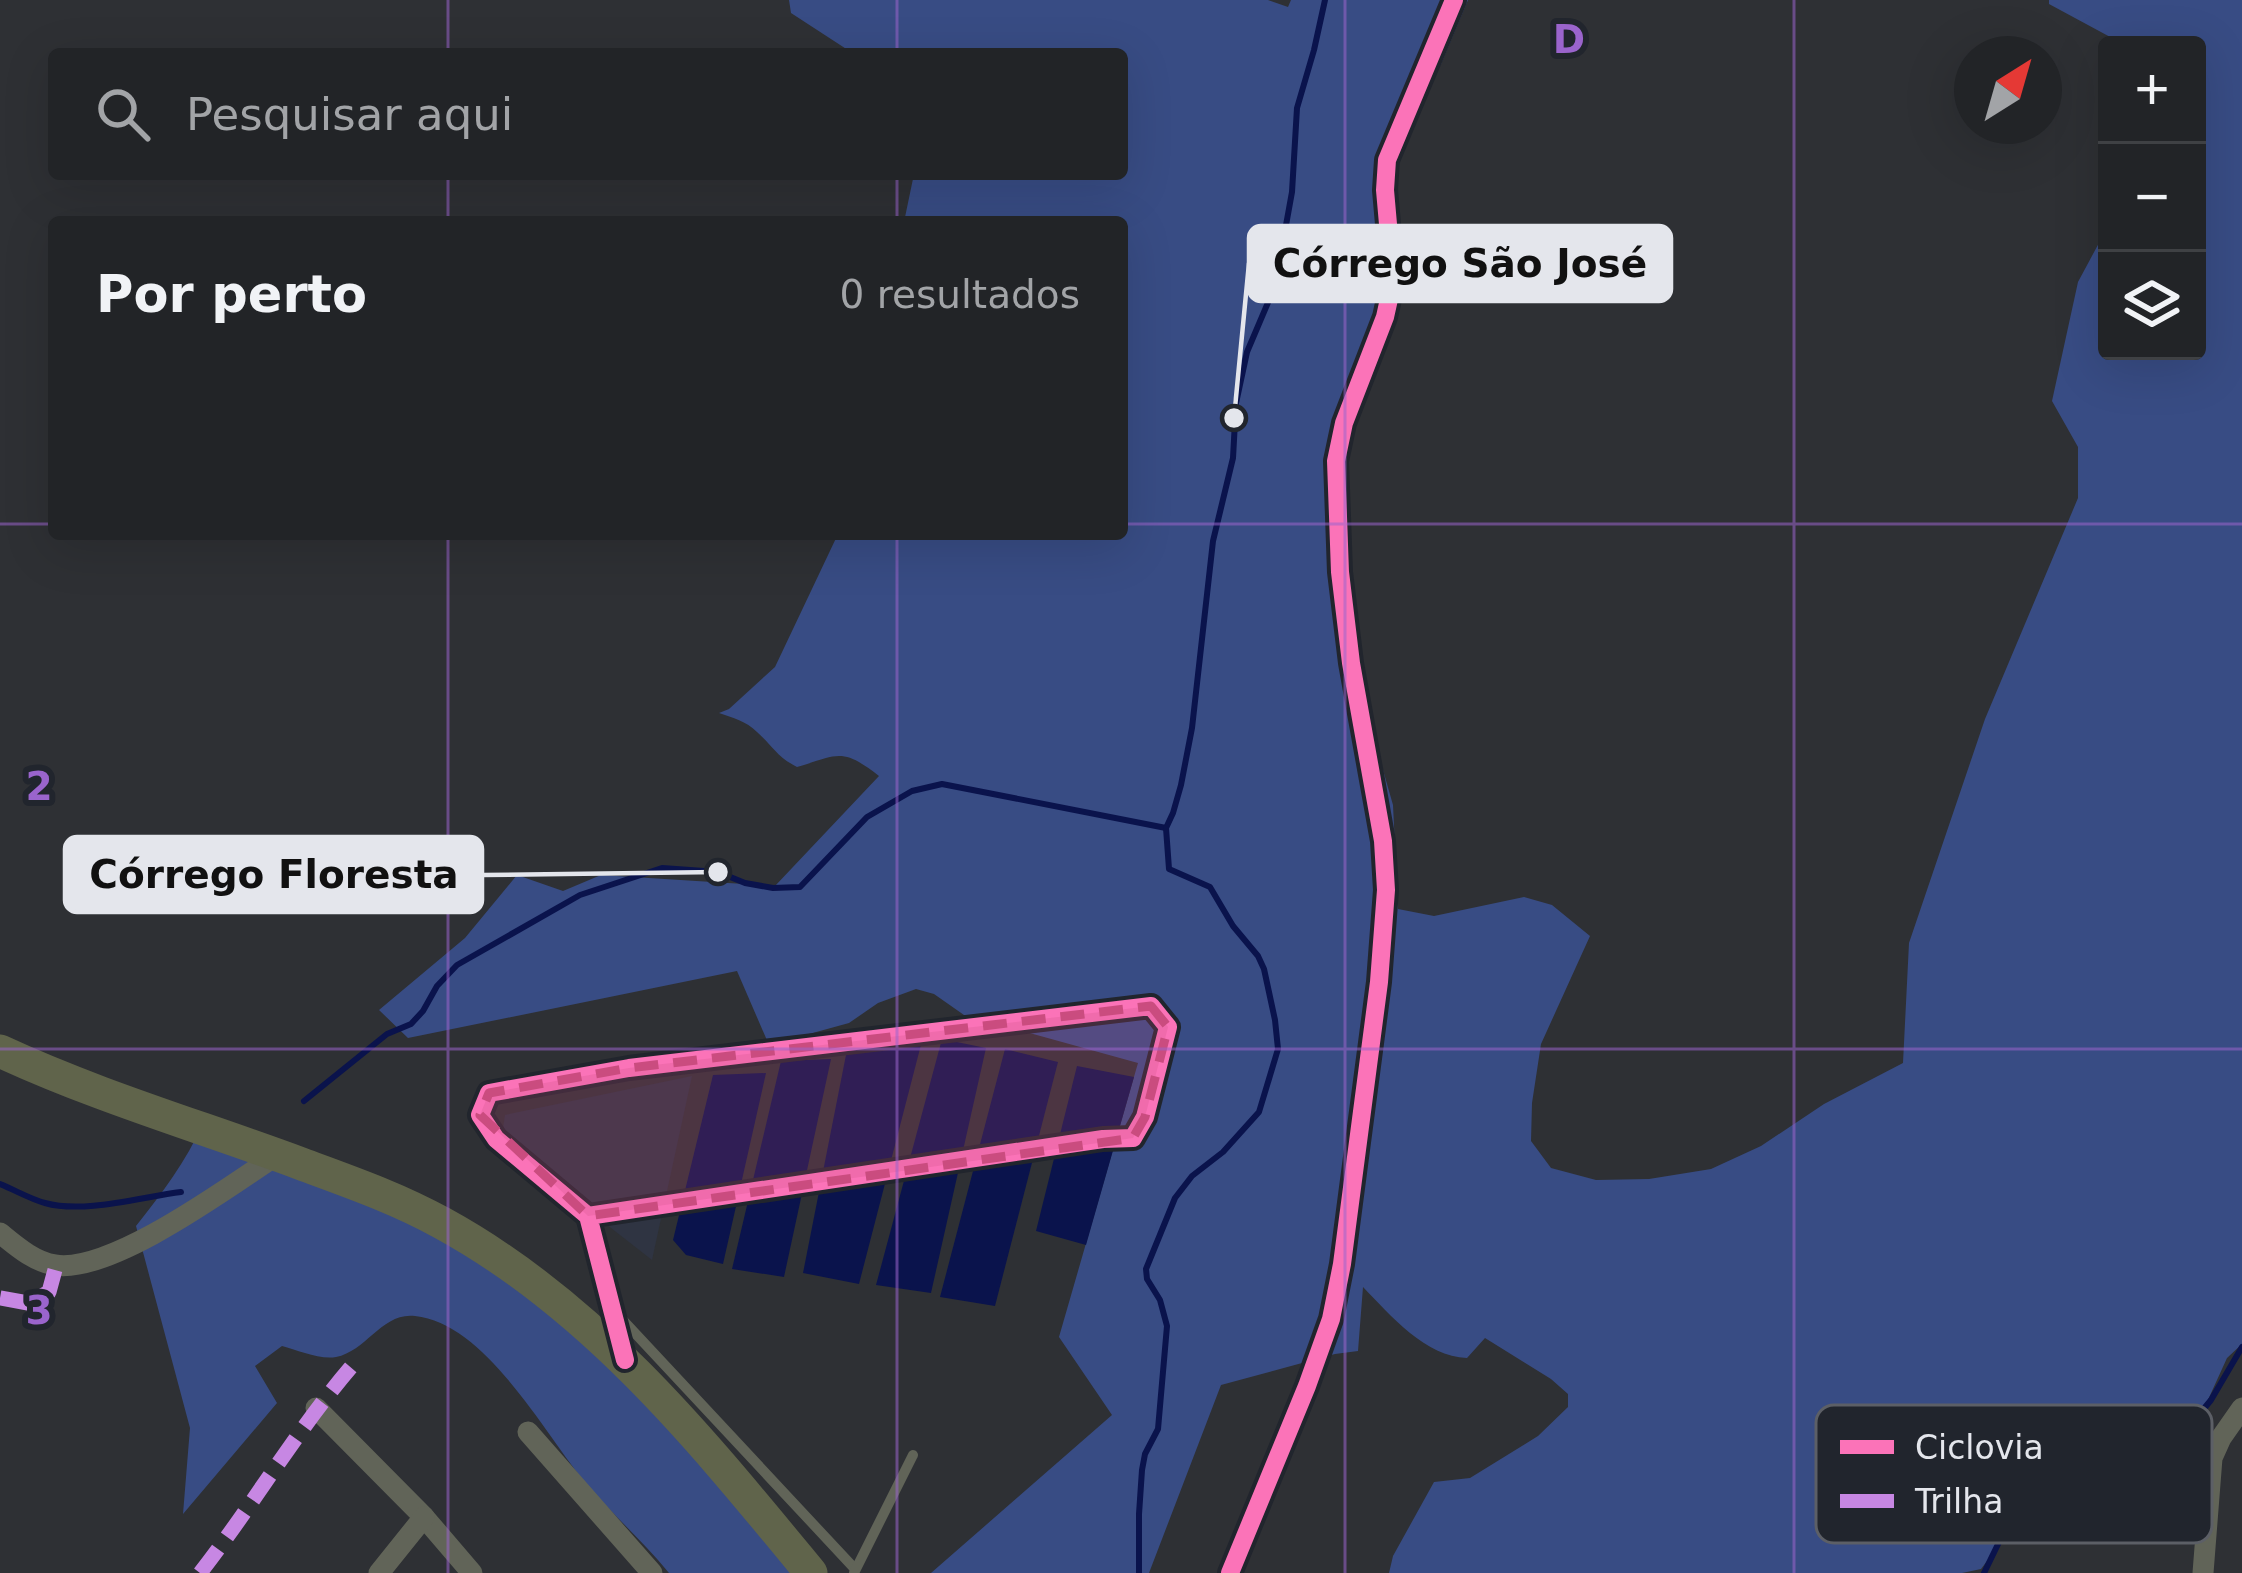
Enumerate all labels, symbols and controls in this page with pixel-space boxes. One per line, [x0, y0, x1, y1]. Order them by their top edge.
text: D [1553, 17, 1585, 62]
north arrow [1954, 36, 2062, 144]
map controls [2098, 36, 2206, 360]
button: + [2098, 36, 2206, 144]
search box [48, 48, 1128, 180]
icon: search [90, 81, 156, 147]
text: Pesquisar aqui [186, 88, 513, 141]
button: − [2098, 144, 2206, 252]
callout: Córrego São José [1249, 226, 1671, 301]
text: Córrego São José [1273, 241, 1647, 286]
button: layers [2098, 252, 2206, 360]
text: Por perto [96, 265, 367, 324]
text: 0 resultados [840, 272, 1080, 317]
text: 2 [25, 764, 53, 809]
callout: Córrego Floresta [65, 837, 482, 912]
text: Córrego Floresta [89, 852, 459, 897]
text: 3 [25, 1288, 53, 1333]
legend [1816, 1405, 2212, 1543]
text: Ciclovia [1915, 1428, 2044, 1467]
text: Trilha [1914, 1482, 2003, 1521]

